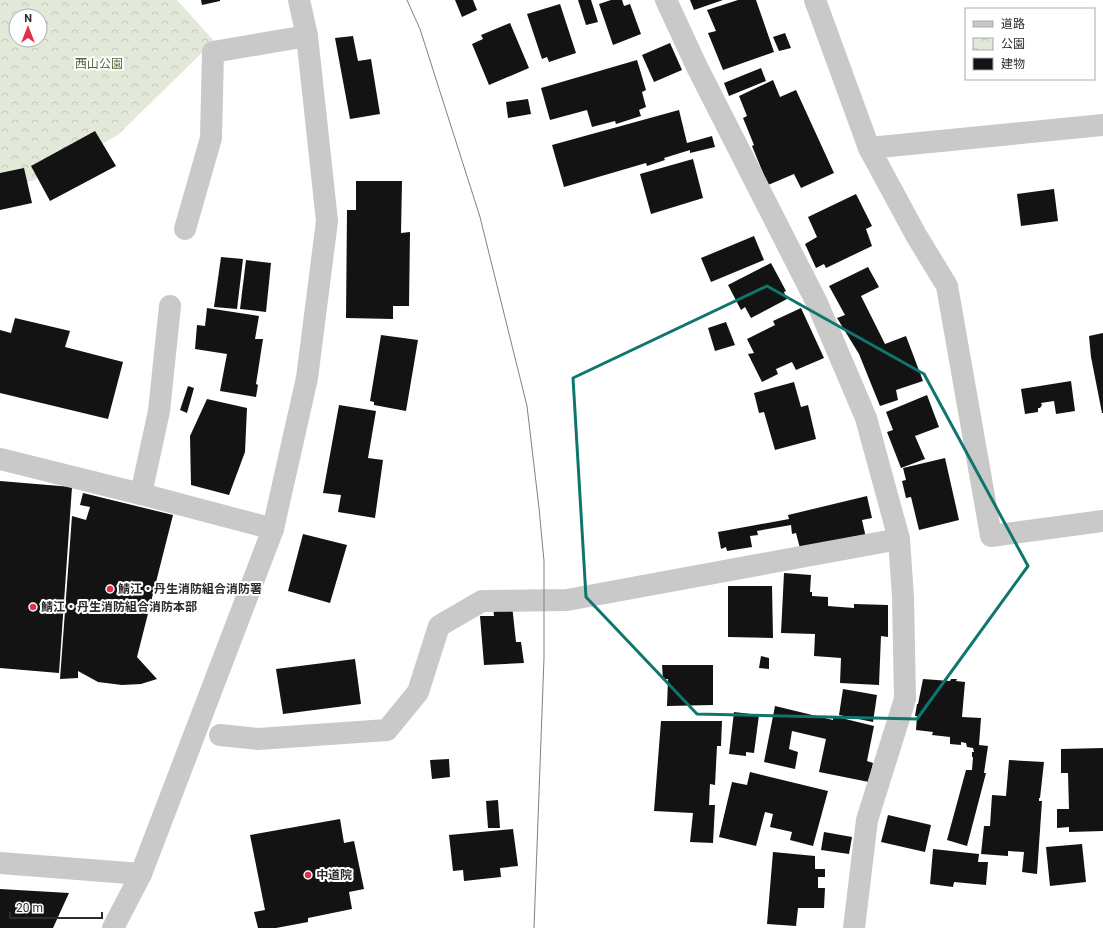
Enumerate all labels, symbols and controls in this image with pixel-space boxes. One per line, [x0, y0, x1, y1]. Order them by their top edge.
north arrow [8, 8, 48, 48]
legend [965, 8, 1095, 80]
text: N [24, 12, 32, 25]
text: 道路 [1001, 17, 1025, 31]
text: 公園 [1001, 37, 1025, 51]
park label: 西山公園 [75, 57, 123, 71]
text: 建物 [1001, 57, 1025, 71]
place label: 鯖江・丹生消防組合消防署 [118, 582, 262, 596]
marker: 鯖江・丹生消防組合消防署 [105, 584, 115, 594]
place label: 鯖江・丹生消防組合消防本部 [41, 600, 197, 614]
marker: 鯖江・丹生消防組合消防本部 [28, 602, 38, 612]
place label: 中道院 [316, 868, 352, 882]
marker: 中道院 [303, 870, 313, 880]
scale bar [10, 894, 102, 920]
text: 20 m [16, 901, 43, 915]

